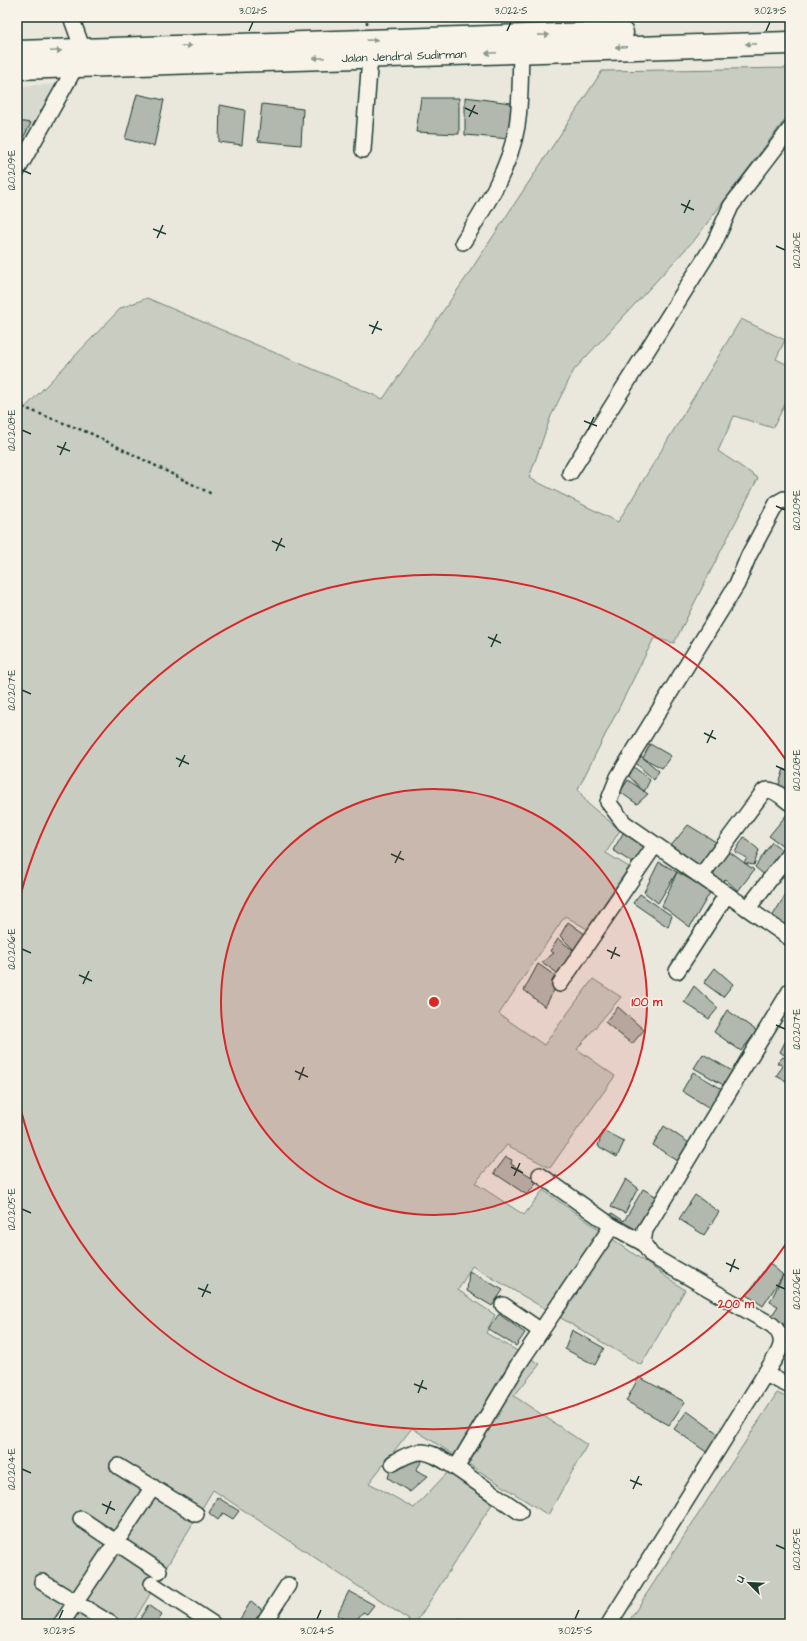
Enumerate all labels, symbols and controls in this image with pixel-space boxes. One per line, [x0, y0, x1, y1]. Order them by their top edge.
text: 3.021°S [239, 4, 268, 18]
text: 3.022°S [495, 4, 528, 18]
text: 3.023°S [754, 4, 787, 18]
one-way arrow [538, 31, 550, 38]
one-way arrow [366, 37, 379, 43]
one-way arrow [745, 40, 757, 47]
one-way arrow [180, 43, 192, 50]
one-way arrow [615, 44, 627, 51]
street label: Jalan Jendral Sudirman [341, 46, 467, 67]
one-way arrow [50, 47, 62, 54]
one-way arrow [485, 50, 497, 57]
one-way arrow [313, 55, 325, 62]
text: 120.209°E [5, 150, 19, 190]
text: 120.210°E [790, 232, 804, 268]
text: 120.208°E [5, 409, 19, 451]
text: 120.209°E [790, 490, 804, 530]
text: 120.207°E [5, 669, 19, 711]
text: 120.208°E [790, 749, 804, 791]
text: 120.206°E [5, 928, 19, 970]
text: 100 m [632, 994, 663, 1011]
centre of rings [427, 995, 441, 1009]
text: 120.207°E [790, 1008, 804, 1050]
text: 120.205°E [5, 1188, 19, 1230]
text: 120.206°E [790, 1268, 804, 1310]
text: 200 m [717, 1296, 755, 1313]
text: 120.204°E [5, 1448, 19, 1490]
text: 120.205°E [790, 1528, 804, 1570]
north arrow [729, 1563, 769, 1603]
text: U [732, 1573, 748, 1586]
text: 3.023°S [43, 1624, 76, 1638]
text: 3.024°S [300, 1624, 335, 1638]
text: 3.025°S [558, 1624, 593, 1638]

